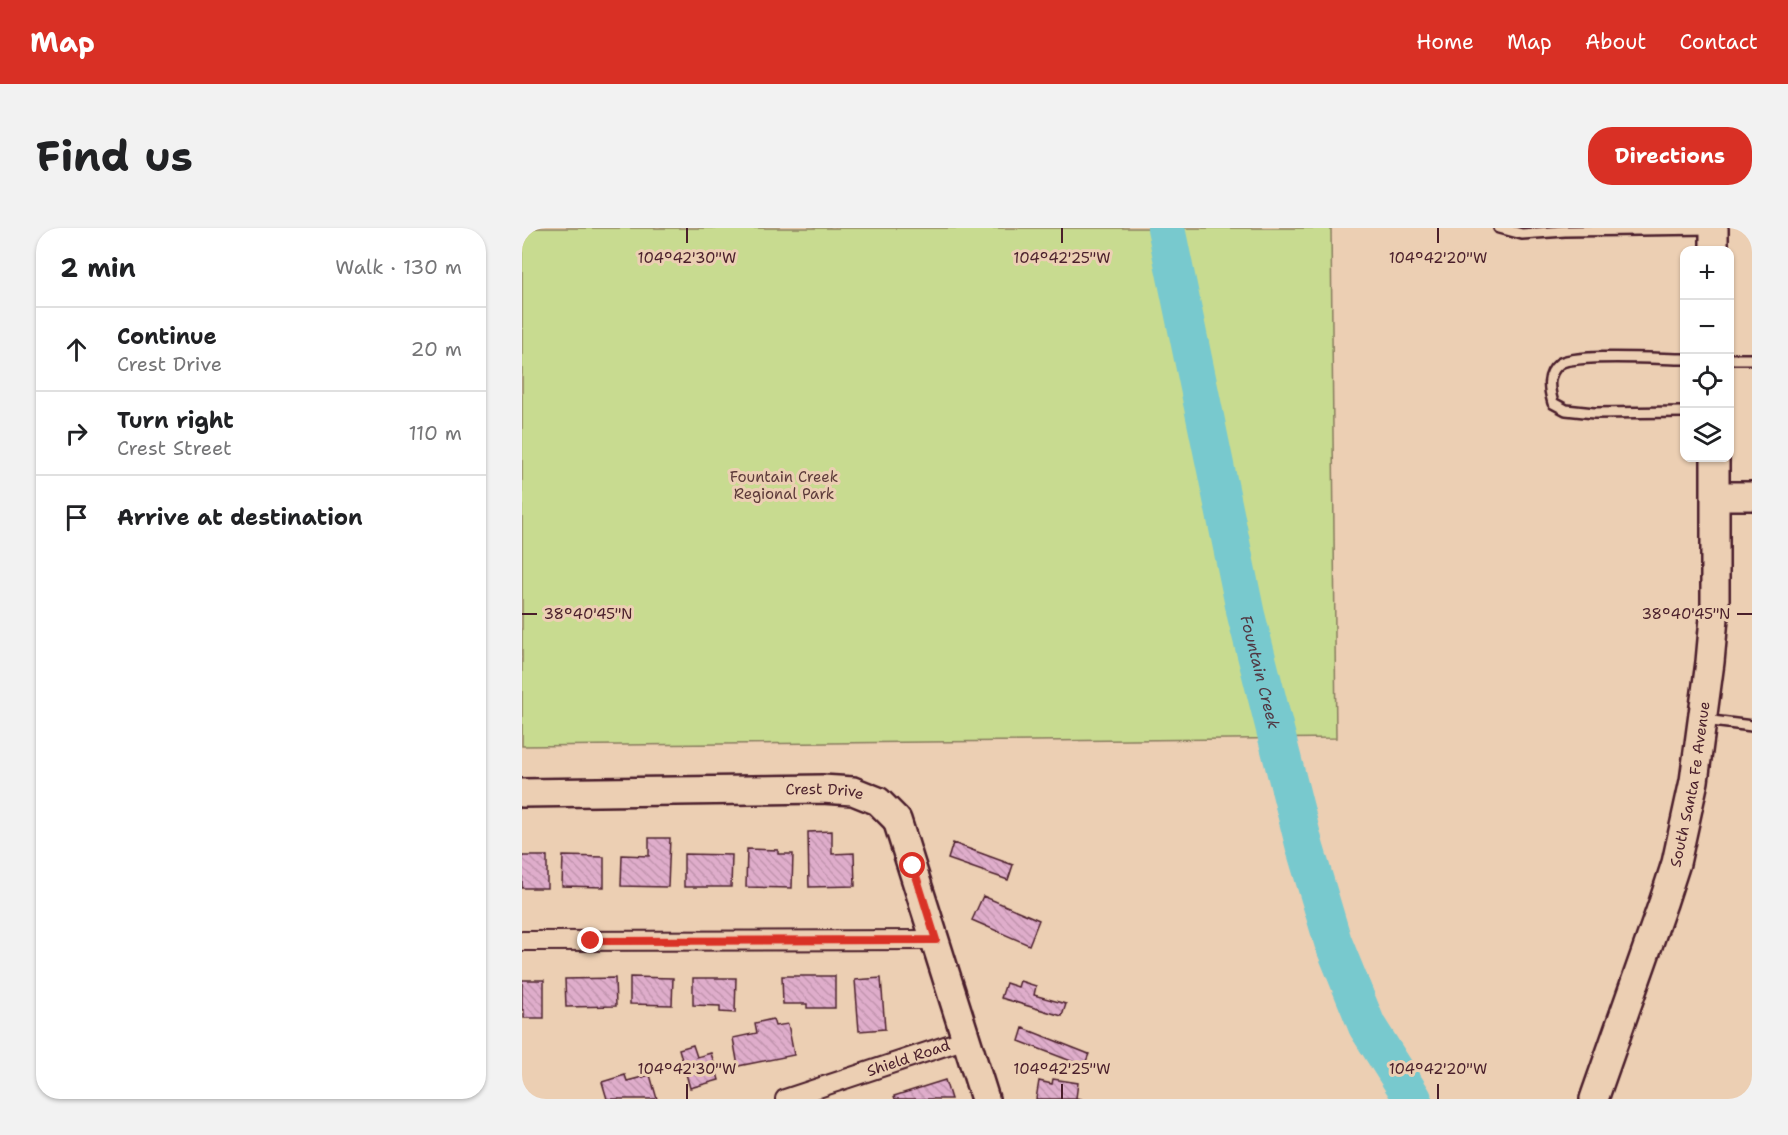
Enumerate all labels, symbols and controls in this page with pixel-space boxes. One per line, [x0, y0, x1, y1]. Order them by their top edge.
text: Map [30, 23, 95, 61]
text: Home [1416, 28, 1474, 56]
text: Map [1507, 28, 1552, 56]
text: About [1585, 28, 1646, 56]
text: Contact [1679, 28, 1758, 56]
button: Directions [1588, 127, 1752, 185]
text: Find us [36, 128, 193, 184]
map controls [1680, 246, 1734, 462]
button: + [1680, 246, 1734, 300]
text: 104°42'30"W [638, 248, 736, 268]
text: 104°42'25"W [1013, 248, 1111, 268]
text: 104°42'20"W [1389, 248, 1487, 268]
text: 2 min [60, 250, 136, 285]
text: Walk · 130 m [335, 254, 462, 280]
button: − [1680, 300, 1734, 354]
text: Continue [117, 322, 217, 351]
icon: ahead [60, 333, 93, 366]
text: 20 m [411, 336, 462, 362]
text: Crest Drive [117, 351, 222, 377]
button: locate [1680, 354, 1734, 408]
text: Turn right [117, 406, 234, 435]
button: layers [1680, 408, 1734, 462]
icon: right [60, 417, 93, 450]
text: 110 m [408, 420, 462, 446]
text: Crest Street [117, 435, 232, 461]
park label: Fountain Creek Regional Park [730, 467, 838, 504]
icon: arrive [60, 501, 93, 534]
text: Arrive at destination [117, 503, 363, 532]
text: 38°40'45"N [543, 604, 633, 624]
text: 38°40'45"N [1641, 604, 1731, 624]
water label: Fountain Creek [1236, 613, 1285, 731]
street label: South Santa Fe Avenue [1665, 700, 1715, 869]
street label: Crest Drive [785, 779, 867, 805]
route start [899, 852, 925, 878]
route end [577, 927, 603, 953]
street label: Shield Road [864, 1035, 953, 1081]
text: 104°42'30"W [638, 1059, 736, 1079]
text: 104°42'25"W [1013, 1059, 1111, 1079]
text: 104°42'20"W [1389, 1059, 1487, 1079]

